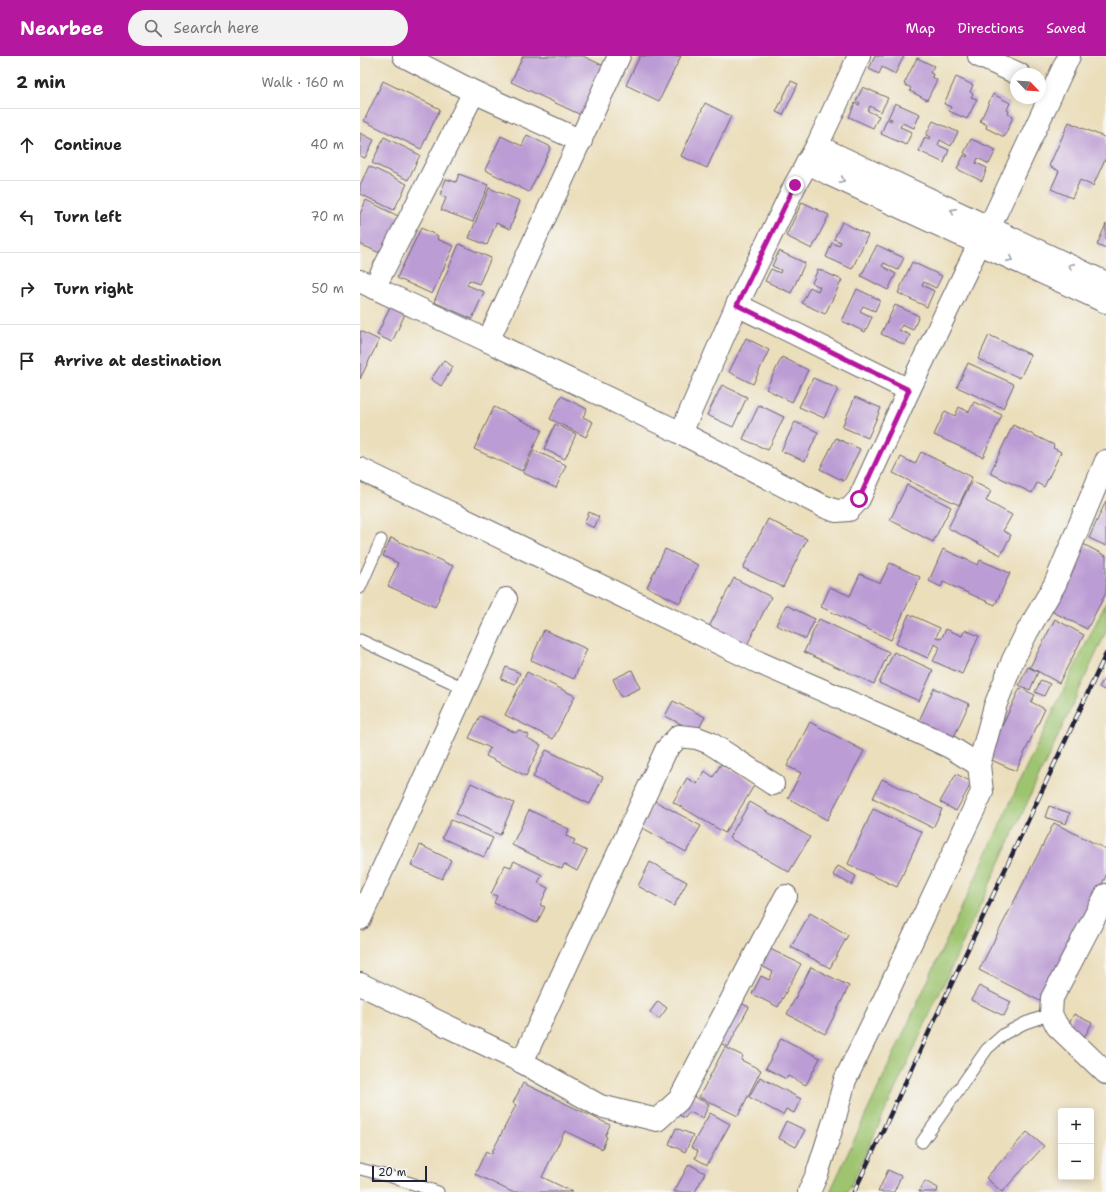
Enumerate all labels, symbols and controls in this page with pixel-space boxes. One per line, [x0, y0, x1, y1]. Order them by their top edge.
search box [128, 10, 408, 46]
text: Nearbee [20, 16, 104, 41]
icon: search [142, 17, 164, 39]
text: Search here [174, 18, 259, 38]
text: Map [906, 19, 936, 37]
text: Directions [958, 19, 1024, 37]
text: Saved [1046, 19, 1086, 37]
north arrow [1010, 68, 1046, 104]
text: 2 min [16, 71, 66, 93]
text: Walk · 160 m [262, 74, 344, 91]
icon: ahead [16, 134, 38, 156]
text: Continue [54, 135, 122, 155]
text: 40 m [310, 136, 344, 153]
one-way arrow [837, 175, 845, 183]
route end [786, 176, 804, 194]
icon: left [16, 206, 38, 228]
text: Turn left [54, 207, 122, 227]
text: 70 m [310, 208, 344, 225]
one-way arrow [950, 208, 957, 216]
one-way arrow [1007, 254, 1014, 262]
one-way arrow [1067, 263, 1075, 271]
icon: right [16, 278, 38, 300]
text: Turn right [54, 279, 134, 299]
text: 50 m [311, 280, 344, 297]
icon: arrive [16, 350, 38, 372]
text: Arrive at destination [54, 351, 222, 371]
route start [850, 490, 868, 508]
map controls [1058, 1108, 1094, 1180]
button: + [1058, 1108, 1094, 1144]
button: − [1058, 1144, 1094, 1180]
scale bar [372, 1164, 427, 1183]
text: 20 m [378, 1165, 406, 1180]

